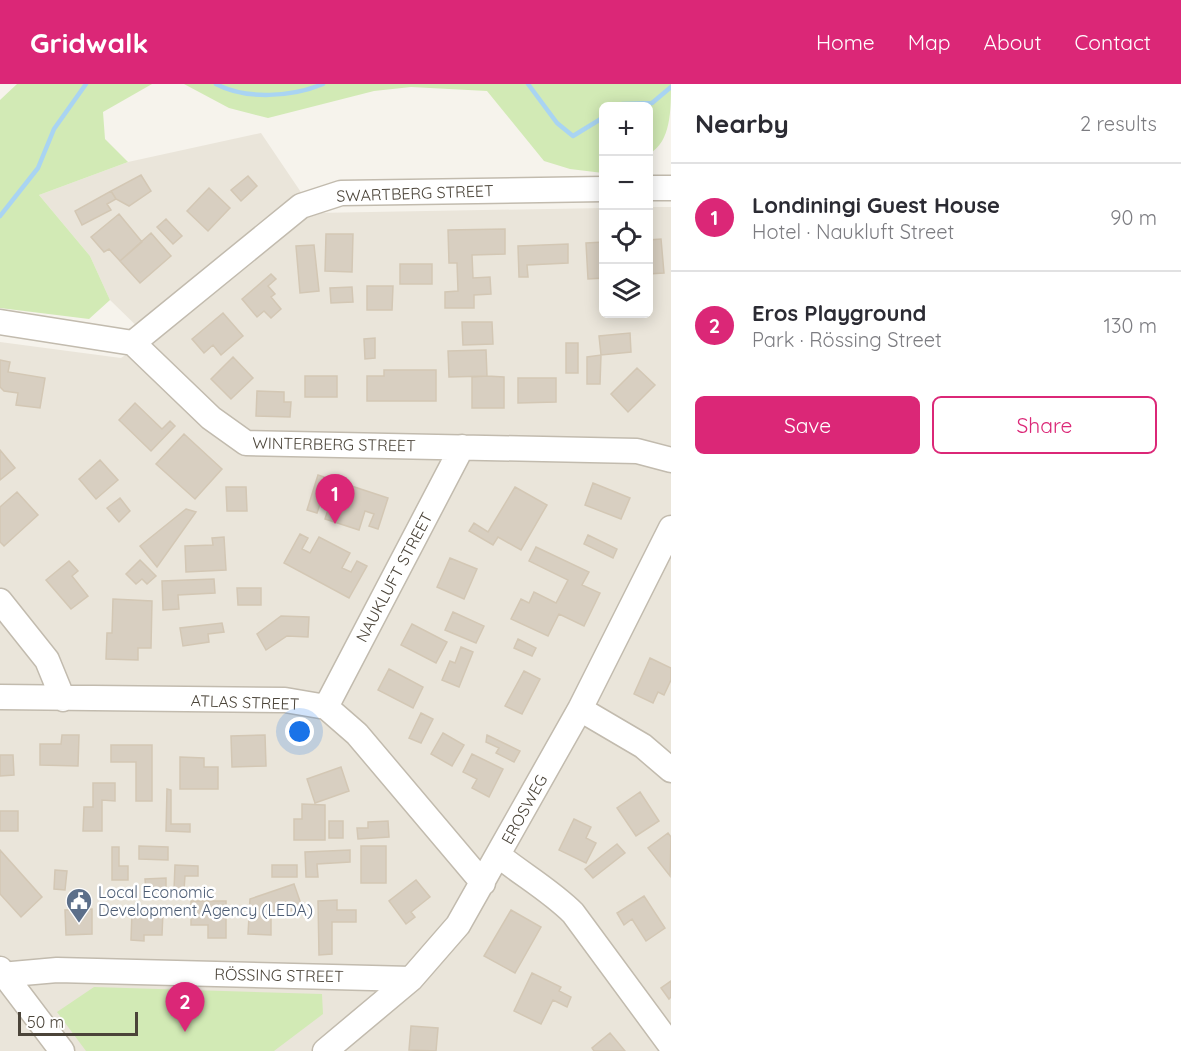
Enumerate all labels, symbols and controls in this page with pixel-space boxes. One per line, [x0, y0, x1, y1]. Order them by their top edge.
text: Gridwalk [30, 25, 149, 60]
text: Home [816, 29, 875, 55]
text: Map [908, 29, 951, 55]
text: About [984, 29, 1042, 55]
text: Contact [1075, 29, 1151, 55]
map controls [599, 102, 653, 318]
button: + [599, 102, 653, 156]
text: Nearby [695, 107, 789, 140]
text: 2 results [1080, 111, 1157, 136]
button: − [599, 156, 653, 210]
street label: SWARTBERG STREET [336, 180, 494, 206]
text: Londiningi Guest House [752, 191, 1000, 219]
text: 1 [711, 205, 718, 230]
text: 90 m [1110, 205, 1157, 230]
button: locate [599, 210, 653, 264]
text: Hotel · Naukluft Street [752, 219, 954, 244]
button: layers [599, 264, 653, 318]
text: Eros Playground [752, 299, 926, 327]
text: 2 [709, 313, 720, 338]
text: 130 m [1104, 313, 1157, 338]
text: Park · Rössing Street [752, 327, 942, 352]
button: Save [695, 396, 920, 454]
button: Share [932, 396, 1157, 454]
street label: WINTERBERG STREET [252, 433, 416, 455]
pin: 1 [316, 474, 354, 524]
street label: NAUKLUFT STREET [351, 508, 437, 645]
street label: ATLAS STREET [190, 690, 300, 714]
your location [285, 717, 314, 746]
street label: EROSWEG [497, 771, 551, 847]
place label: Local Economic Development Agency (LEDA) [98, 882, 313, 920]
public building icon: Local Economic Development Agency (LEDA) [64, 886, 94, 924]
street label: RÖSSING STREET [214, 964, 344, 986]
pin: 2 [166, 982, 204, 1032]
scale bar [18, 1009, 138, 1036]
text: 50 m [27, 1012, 64, 1032]

